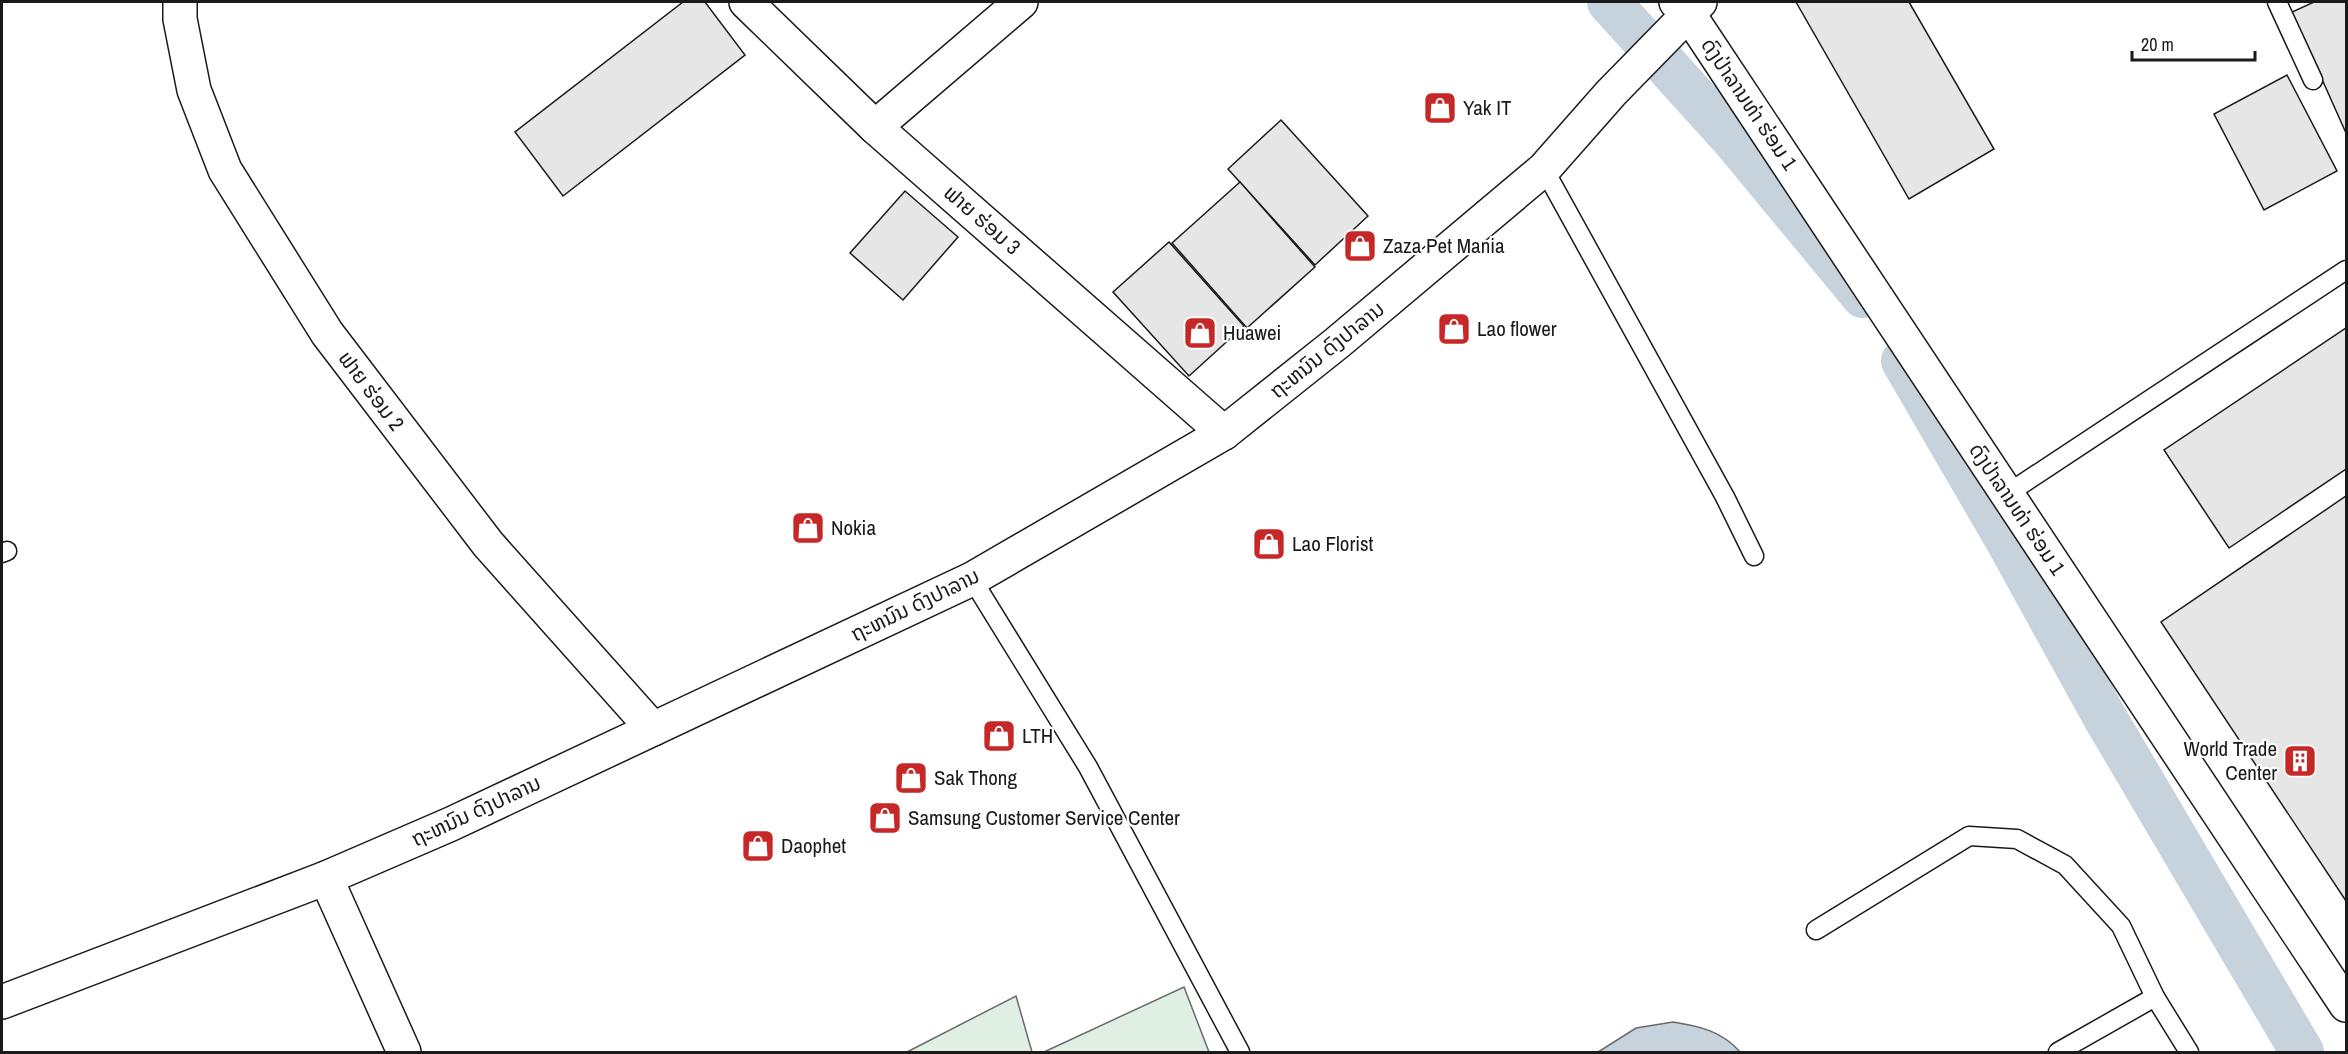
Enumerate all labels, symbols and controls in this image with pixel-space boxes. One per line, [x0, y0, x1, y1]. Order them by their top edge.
scale bar [2132, 24, 2255, 62]
street label: ດົງປ່າລານທ່າ ຮ່ອມ 1 [1694, 32, 1805, 176]
text: 20 m [2141, 32, 2174, 57]
shop icon: Yak IT [1422, 90, 1458, 126]
place label: Yak IT [1463, 93, 1512, 122]
street label: ຟາຍ ຮ່ອມ 3 [938, 178, 1027, 261]
shop icon: Zaza Pet Mania [1342, 228, 1378, 264]
place label: Zaza Pet Mania [1383, 231, 1505, 260]
street label: ຖະຫນົນ ດົງປາລານ [1263, 294, 1390, 405]
shop icon: Lao flower [1436, 311, 1472, 347]
place label: Lao flower [1477, 314, 1557, 343]
shop icon: Huawei [1182, 315, 1218, 351]
place label: Huawei [1223, 318, 1281, 347]
street label: ຟາຍ ຮ່ອມ 2 [332, 345, 411, 437]
street label: ດົງປ່າລານທ່າ ຮ່ອມ 1 [1962, 437, 2073, 581]
shop icon: Nokia [790, 510, 826, 546]
place label: Nokia [831, 513, 876, 542]
shop icon: Lao Florist [1251, 526, 1287, 562]
place label: Lao Florist [1292, 529, 1374, 558]
street label: ຖະຫນົນ ດົງປາລານ [845, 561, 984, 648]
shop icon: LTH [981, 718, 1017, 754]
place label: LTH [1022, 721, 1053, 750]
place label: World Trade Center [2183, 734, 2277, 787]
building icon: World Trade Center [2282, 743, 2318, 779]
shop icon: Sak Thong [893, 760, 929, 796]
place label: Sak Thong [934, 763, 1017, 792]
street label: ຖະຫນົນ ດົງປາລານ [406, 768, 546, 853]
shop icon: Samsung Customer Service Center [867, 800, 903, 836]
place label: Samsung Customer Service Center [908, 803, 1180, 832]
shop icon: Daophet [740, 828, 776, 864]
place label: Daophet [781, 831, 846, 860]

